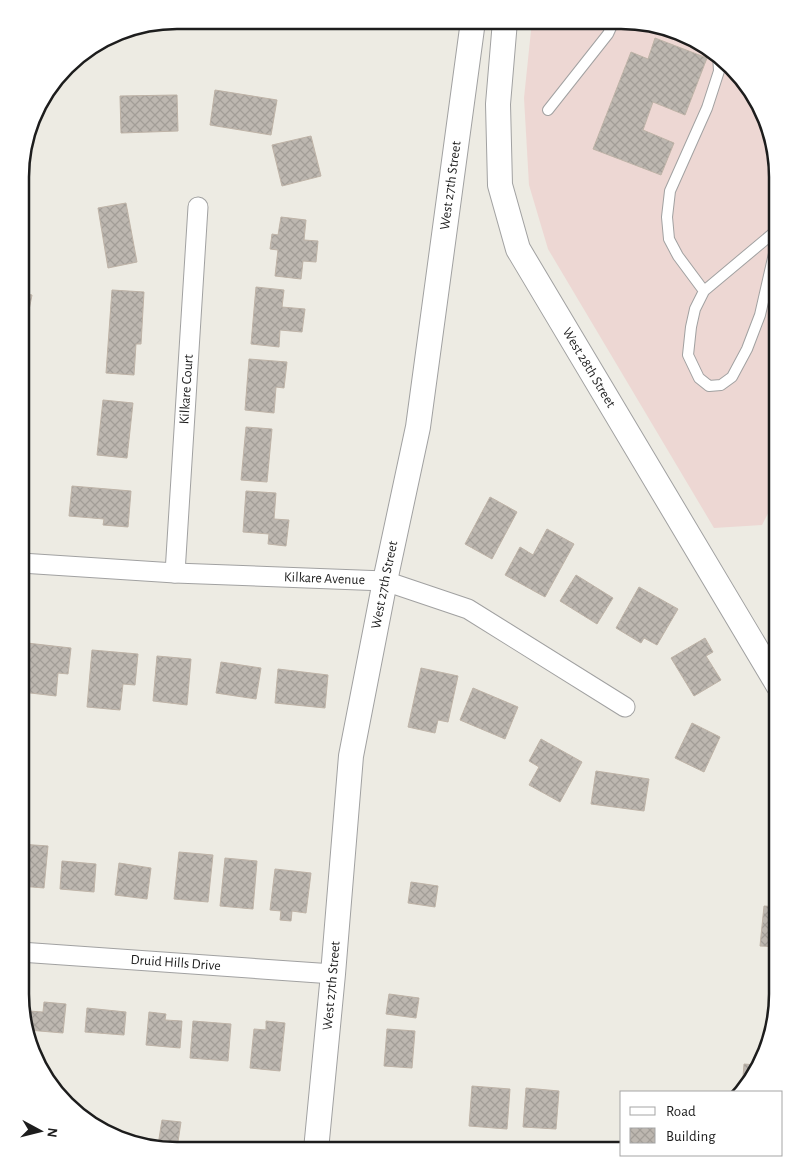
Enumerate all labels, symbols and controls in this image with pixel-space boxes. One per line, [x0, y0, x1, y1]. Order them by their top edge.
street label: West 27th Street [438, 140, 464, 231]
street label: West 28th Street [560, 325, 618, 411]
street label: Kilkare Court [177, 353, 196, 425]
street label: West 27th Street [369, 539, 401, 630]
street label: Kilkare Avenue [284, 570, 365, 587]
street label: West 27th Street [321, 940, 343, 1031]
street label: Druid Hills Drive [130, 953, 221, 973]
legend [620, 1091, 783, 1156]
text: Road [666, 1104, 696, 1119]
north arrow [15, 1106, 65, 1156]
text: N [44, 1127, 59, 1138]
text: Building [666, 1129, 716, 1144]

